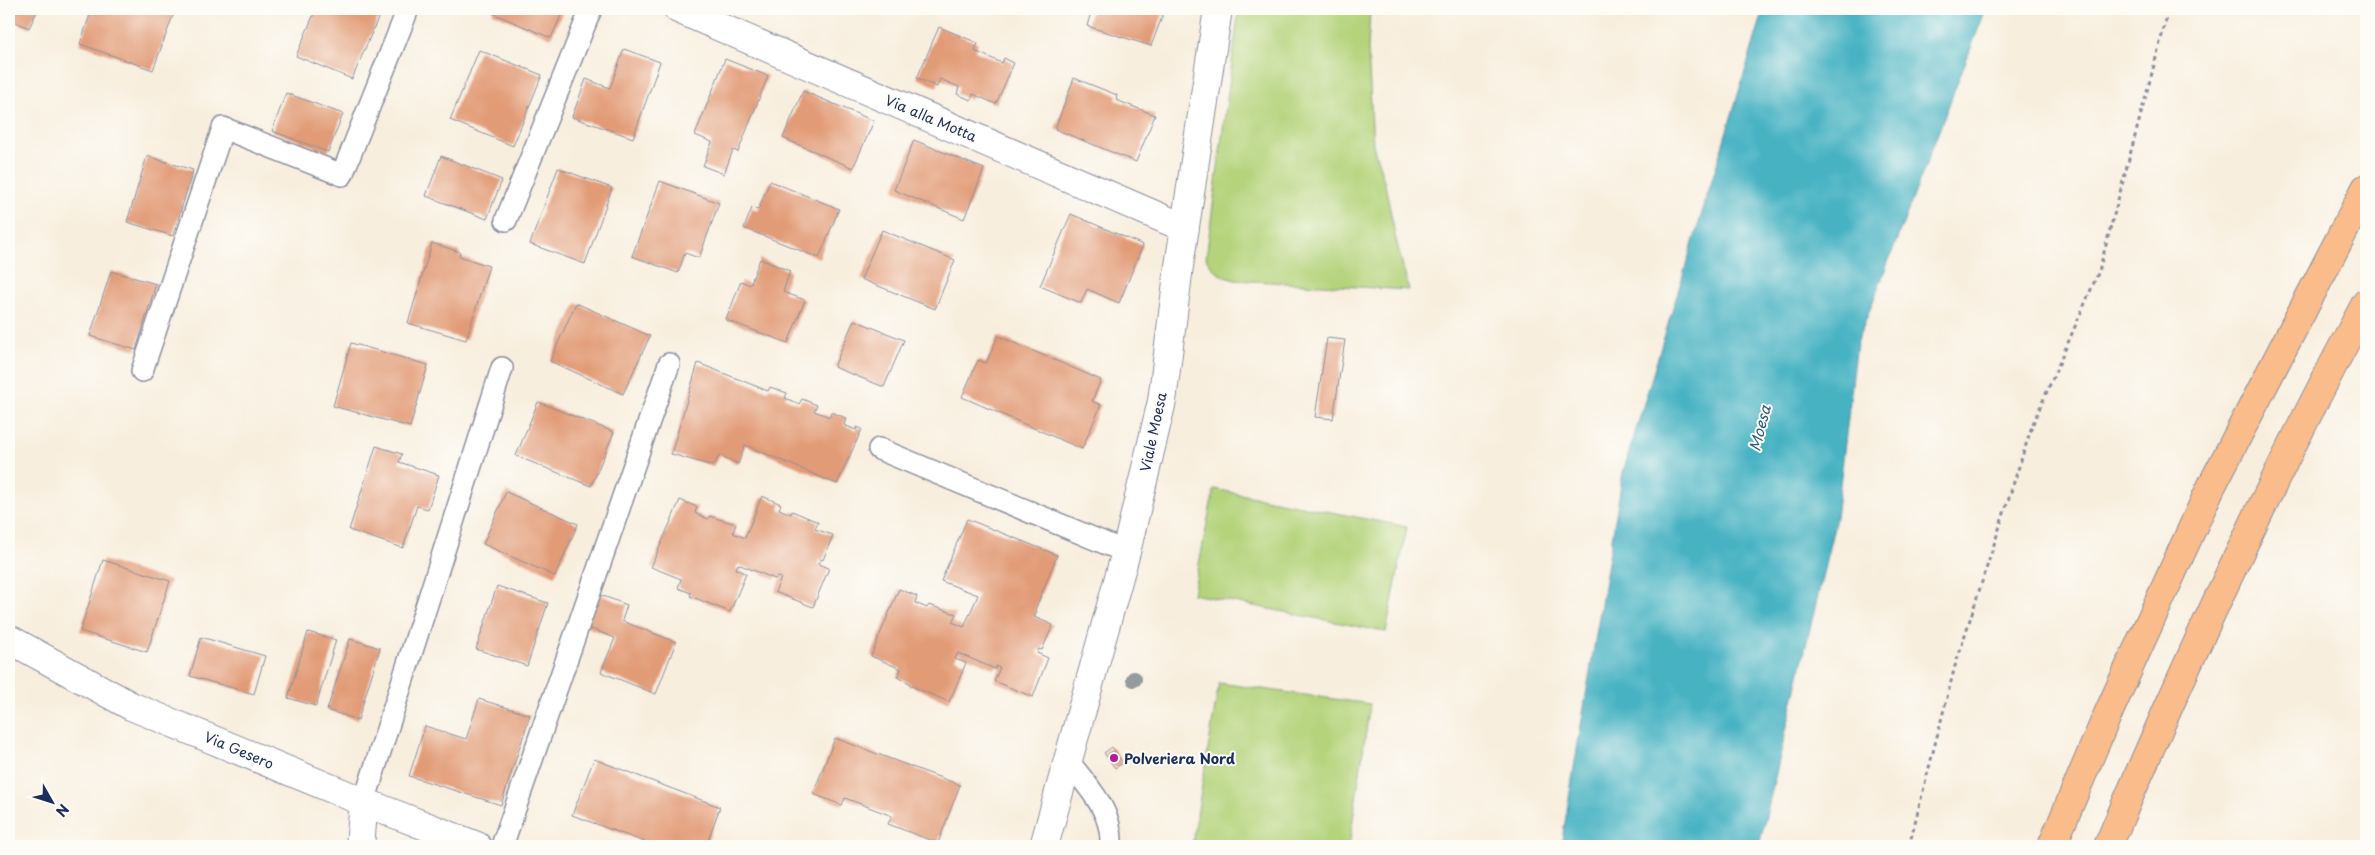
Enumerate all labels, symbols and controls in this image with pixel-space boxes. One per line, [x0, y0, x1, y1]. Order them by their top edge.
street label: Via alla Motta [882, 89, 980, 147]
street label: Viale Moesa [1134, 390, 1172, 474]
water label: Moesa [1742, 402, 1776, 453]
street label: Via Gesero [201, 726, 277, 774]
place label: Polveriera Nord [1124, 748, 1235, 769]
marker: Polveriera Nord [1108, 752, 1120, 764]
north arrow [28, 778, 78, 828]
text: N [51, 800, 74, 821]

